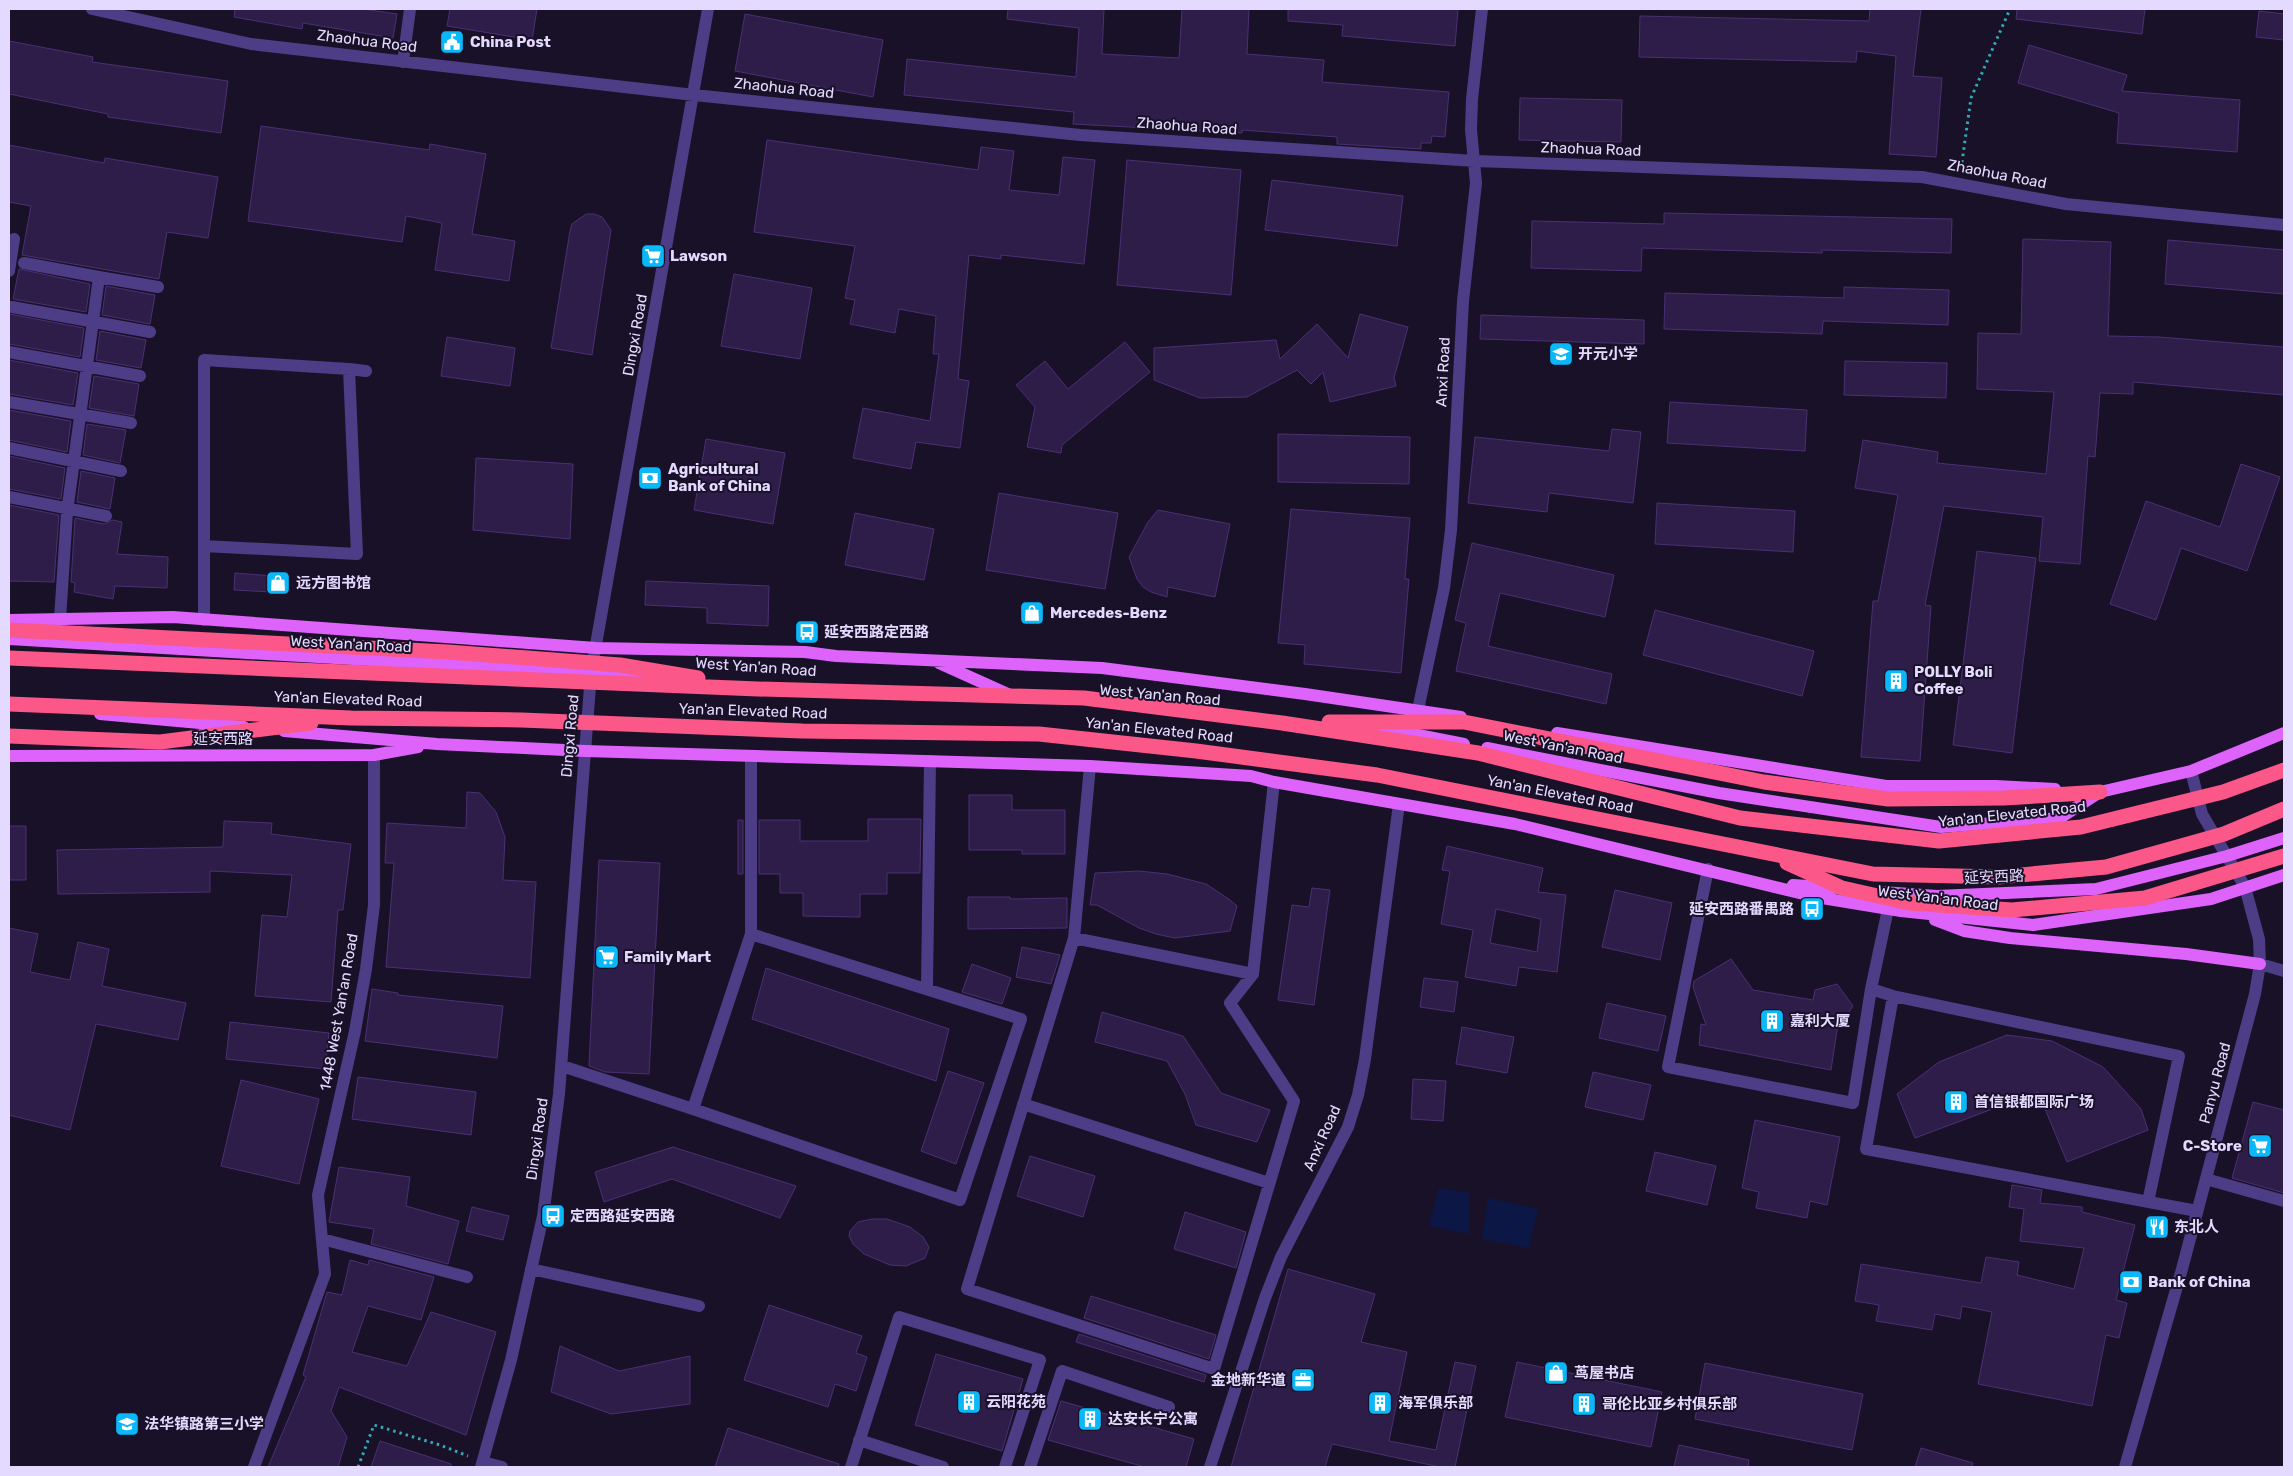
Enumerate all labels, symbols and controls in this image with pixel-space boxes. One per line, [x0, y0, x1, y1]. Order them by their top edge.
street label: Zhaohua Road [316, 26, 418, 56]
public building icon: China Post [439, 29, 465, 55]
place label: China Post [470, 33, 551, 51]
street label: Zhaohua Road [733, 74, 835, 102]
street label: Zhaohua Road [1136, 114, 1238, 138]
street label: Zhaohua Road [1540, 138, 1642, 160]
street label: Zhaohua Road [1946, 156, 2048, 192]
supermarket icon: Lawson [640, 243, 666, 269]
place label: Lawson [670, 247, 727, 265]
street label: Dingxi Road [619, 293, 651, 377]
street label: Anxi Road [1432, 337, 1454, 407]
school or university icon: 开元小学 [1548, 341, 1574, 367]
place label: 开元小学 [1578, 345, 1638, 363]
place label: Agricultural Bank of China [668, 460, 771, 495]
bank icon: Agricultural Bank of China [637, 465, 663, 491]
shop icon: 远方图书馆 [265, 570, 291, 596]
place label: 远方图书馆 [296, 574, 371, 592]
shop icon: Mercedes-Benz [1019, 600, 1045, 626]
place label: Mercedes-Benz [1050, 604, 1167, 622]
bus stop icon: 延安西路定西路 [794, 619, 820, 645]
place label: 延安西路定西路 [824, 623, 929, 641]
street label: West Yan'an Road [290, 632, 412, 656]
street label: West Yan'an Road [695, 654, 817, 680]
place label: POLLY Boli Coffee [1914, 663, 1993, 698]
building icon: POLLY Boli Coffee [1883, 668, 1909, 694]
street label: West Yan'an Road [1099, 681, 1221, 709]
street label: Yan'an Elevated Road [273, 687, 423, 711]
street label: Dingxi Road [557, 694, 583, 778]
street label: Yan'an Elevated Road [678, 699, 828, 723]
street label: Yan'an Elevated Road [1084, 713, 1234, 747]
street label: West Yan'an Road [1502, 727, 1624, 767]
street label: 延安西路 [193, 730, 253, 748]
street label: Yan'an Elevated Road [1485, 771, 1635, 817]
street label: Yan'an Elevated Road [1937, 797, 2087, 831]
street label: 延安西路 [1964, 866, 2024, 888]
street label: West Yan'an Road [1877, 882, 1999, 914]
bus stop icon: 延安西路番禺路 [1799, 896, 1825, 922]
place label: 延安西路番禺路 [1689, 900, 1794, 918]
street label: 1448 West Yan'an Road [316, 932, 362, 1092]
supermarket icon: Family Mart [594, 944, 620, 970]
place label: Family Mart [624, 948, 711, 966]
building icon: 嘉利大厦 [1759, 1008, 1785, 1034]
place label: 嘉利大厦 [1790, 1012, 1850, 1030]
street label: Panyu Road [2196, 1041, 2234, 1125]
building icon: 首信银都国际广场 [1943, 1089, 1969, 1115]
place label: 首信银都国际广场 [1974, 1093, 2094, 1111]
street label: Dingxi Road [522, 1097, 552, 1181]
street label: Anxi Road [1300, 1102, 1344, 1174]
supermarket icon: C-Store [2247, 1133, 2273, 1159]
place label: C-Store [2183, 1137, 2242, 1155]
bus stop icon: 定西路延安西路 [540, 1203, 566, 1229]
place label: 定西路延安西路 [570, 1207, 675, 1225]
restaurant icon: 东北人 [2144, 1214, 2170, 1240]
place label: 东北人 [2174, 1218, 2219, 1236]
bank icon: Bank of China [2118, 1269, 2144, 1295]
place label: Bank of China [2148, 1273, 2251, 1291]
shop icon: 茑屋书店 [1543, 1360, 1569, 1386]
place label: 茑屋书店 [1574, 1364, 1634, 1382]
office icon: 金地新华道 [1290, 1367, 1316, 1393]
place label: 金地新华道 [1211, 1371, 1286, 1389]
building icon: 云阳花苑 [956, 1389, 982, 1415]
building icon: 海军俱乐部 [1367, 1390, 1393, 1416]
building icon: 哥伦比亚乡村俱乐部 [1571, 1391, 1597, 1417]
place label: 云阳花苑 [986, 1393, 1046, 1411]
place label: 海军俱乐部 [1398, 1394, 1473, 1412]
place label: 哥伦比亚乡村俱乐部 [1602, 1395, 1737, 1413]
building icon: 达安长宁公寓 [1077, 1406, 1103, 1432]
place label: 达安长宁公寓 [1108, 1410, 1198, 1428]
school or university icon: 法华镇路第三小学 [114, 1411, 140, 1437]
place label: 法华镇路第三小学 [144, 1415, 264, 1433]

